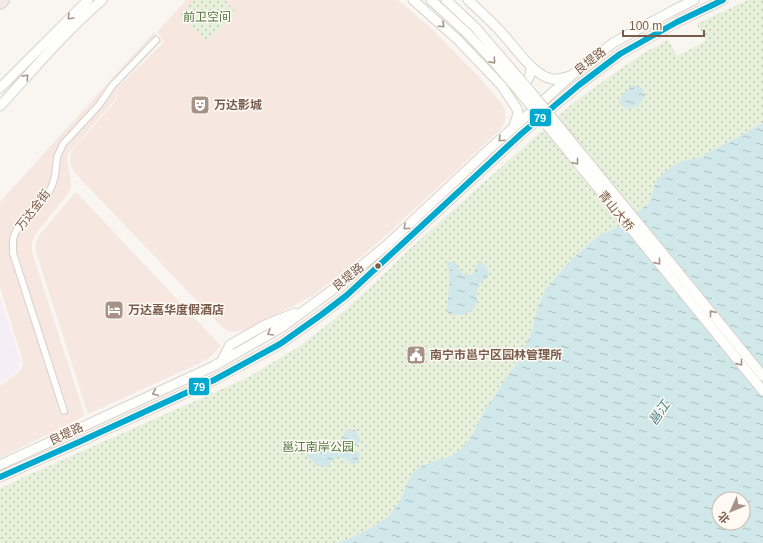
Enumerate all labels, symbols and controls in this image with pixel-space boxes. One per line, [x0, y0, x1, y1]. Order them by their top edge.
park label: 前卫空间 [183, 10, 231, 24]
one-way arrow [67, 12, 75, 20]
scale bar [623, 12, 704, 38]
text: 100 m [629, 19, 662, 33]
one-way arrow [437, 21, 445, 28]
street label: 良堤路 [572, 44, 608, 78]
one-way arrow [488, 57, 495, 64]
one-way arrow [22, 74, 29, 82]
theatre icon: 万达影城 [189, 94, 211, 116]
place label: 万达影城 [214, 98, 262, 112]
line badge: 79 [529, 108, 552, 127]
text: 79 [534, 112, 546, 124]
one-way arrow [498, 134, 506, 142]
one-way arrow [571, 157, 578, 164]
street label: 万达金街 [13, 187, 53, 233]
street label: 青山大桥 [595, 188, 637, 234]
one-way arrow [403, 223, 411, 230]
one-way arrow [653, 258, 660, 265]
street label: 良堤路 [330, 260, 366, 294]
unlabelled marker [373, 261, 383, 271]
hotel icon: 万达嘉华度假酒店 [103, 299, 125, 321]
place label: 万达嘉华度假酒店 [128, 303, 224, 317]
one-way arrow [709, 311, 716, 318]
one-way arrow [267, 329, 275, 336]
public building icon: 南宁市邕宁区园林管理所 [405, 344, 427, 366]
place label: 南宁市邕宁区园林管理所 [430, 348, 562, 362]
one-way arrow [736, 359, 743, 366]
line badge: 79 [188, 377, 210, 396]
text: 79 [193, 381, 205, 393]
one-way arrow [152, 389, 159, 397]
water label: 邕江 [645, 396, 674, 428]
street label: 良堤路 [47, 420, 85, 448]
park label: 邕江南岸公园 [282, 440, 354, 454]
north arrow [711, 491, 751, 531]
text: 北 [716, 510, 732, 526]

